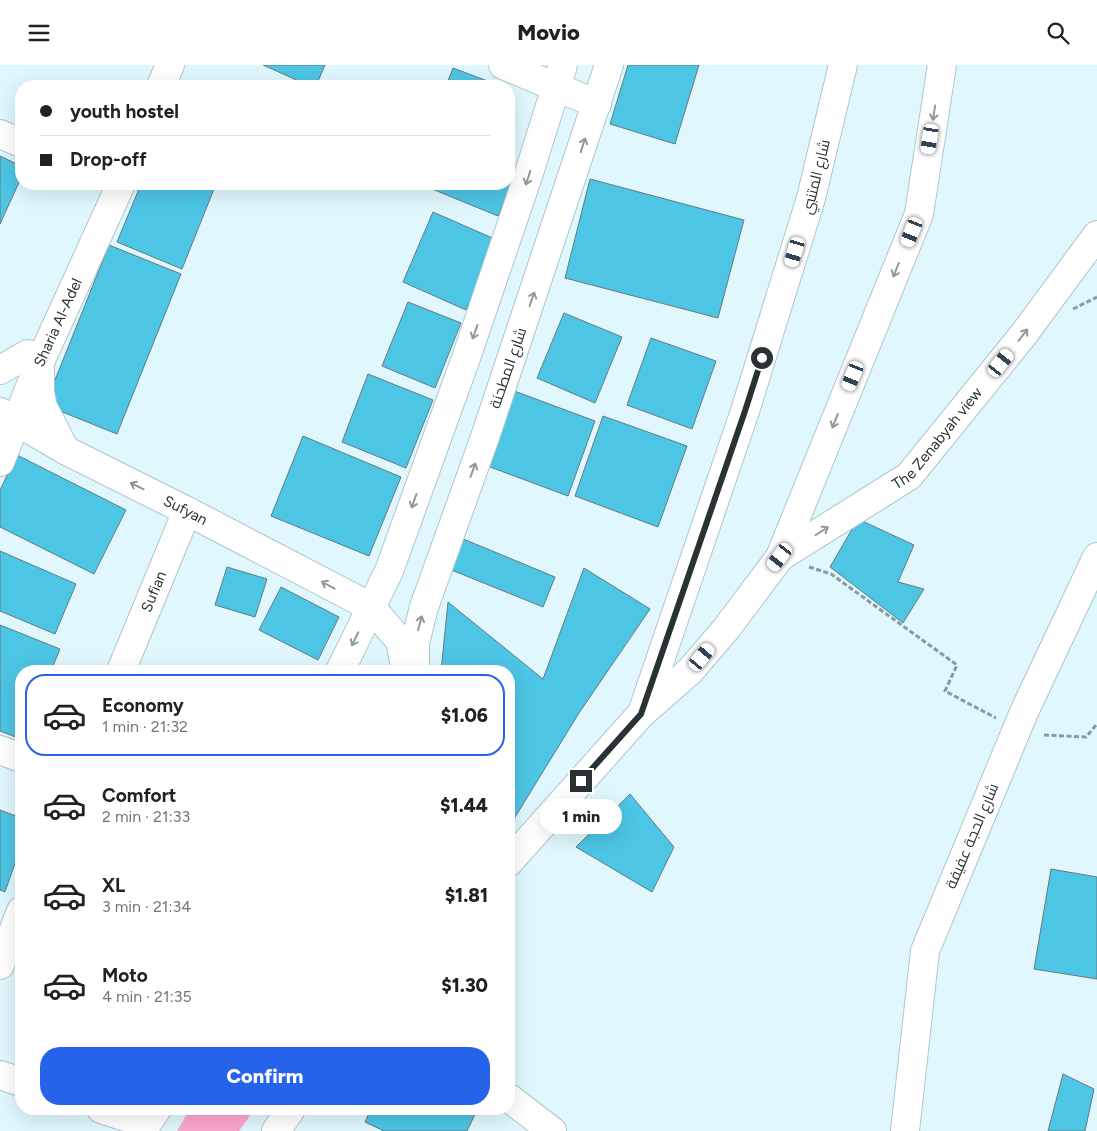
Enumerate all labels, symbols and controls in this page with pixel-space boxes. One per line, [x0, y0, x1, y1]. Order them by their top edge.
icon: menu [25, 19, 53, 47]
text: Movio [517, 19, 580, 46]
icon: search [1044, 19, 1072, 47]
text: youth hostel [70, 100, 179, 123]
one-way arrow [929, 105, 939, 121]
car [920, 123, 939, 155]
one-way arrow [579, 138, 589, 154]
street label: شارع المتنبي [798, 138, 837, 217]
text: Drop-off [70, 148, 147, 171]
one-way arrow [522, 170, 532, 186]
car [899, 215, 924, 249]
car [783, 235, 806, 269]
one-way arrow [891, 262, 900, 277]
street label: Sharia Al-Adel [30, 275, 86, 370]
one-way arrow [527, 292, 537, 308]
one-way arrow [470, 324, 479, 339]
street label: شارع المطحنة [486, 325, 532, 411]
one-way arrow [1018, 329, 1029, 342]
route start [751, 347, 773, 369]
car [985, 347, 1016, 379]
car [840, 359, 865, 393]
street label: The Zenabyah view [889, 384, 986, 493]
one-way arrow [830, 413, 840, 428]
one-way arrow [469, 462, 478, 478]
one-way arrow [129, 481, 144, 491]
street label: Sufyan [160, 492, 210, 529]
one-way arrow [409, 493, 418, 509]
one-way arrow [814, 525, 828, 535]
car [764, 541, 795, 573]
street label: Sufian [137, 568, 170, 615]
one-way arrow [320, 580, 335, 590]
one-way arrow [416, 616, 425, 632]
one-way arrow [350, 631, 359, 646]
car [686, 641, 717, 673]
icon: car [42, 693, 87, 738]
text: Economy [102, 694, 184, 717]
text: $1.06 [441, 704, 488, 727]
text: 1 min · 21:32 [102, 717, 188, 736]
route end [570, 770, 592, 792]
street label: شارع الحجة عفيفة [942, 781, 1004, 892]
icon: car [42, 783, 87, 828]
text: Comfort [102, 784, 177, 807]
text: $1.44 [440, 794, 488, 817]
callout: 1 min [540, 799, 622, 833]
text: 2 min · 21:33 [102, 807, 190, 826]
text: 1 min [562, 807, 600, 826]
icon: car [42, 873, 87, 918]
text: XL [102, 874, 125, 897]
text: $1.81 [445, 884, 488, 907]
text: 3 min · 21:34 [102, 897, 191, 916]
icon: car [42, 963, 87, 1008]
text: Moto [102, 964, 148, 987]
text: $1.30 [441, 974, 488, 997]
text: 4 min · 21:35 [102, 987, 192, 1006]
button: Confirm [40, 1047, 490, 1105]

